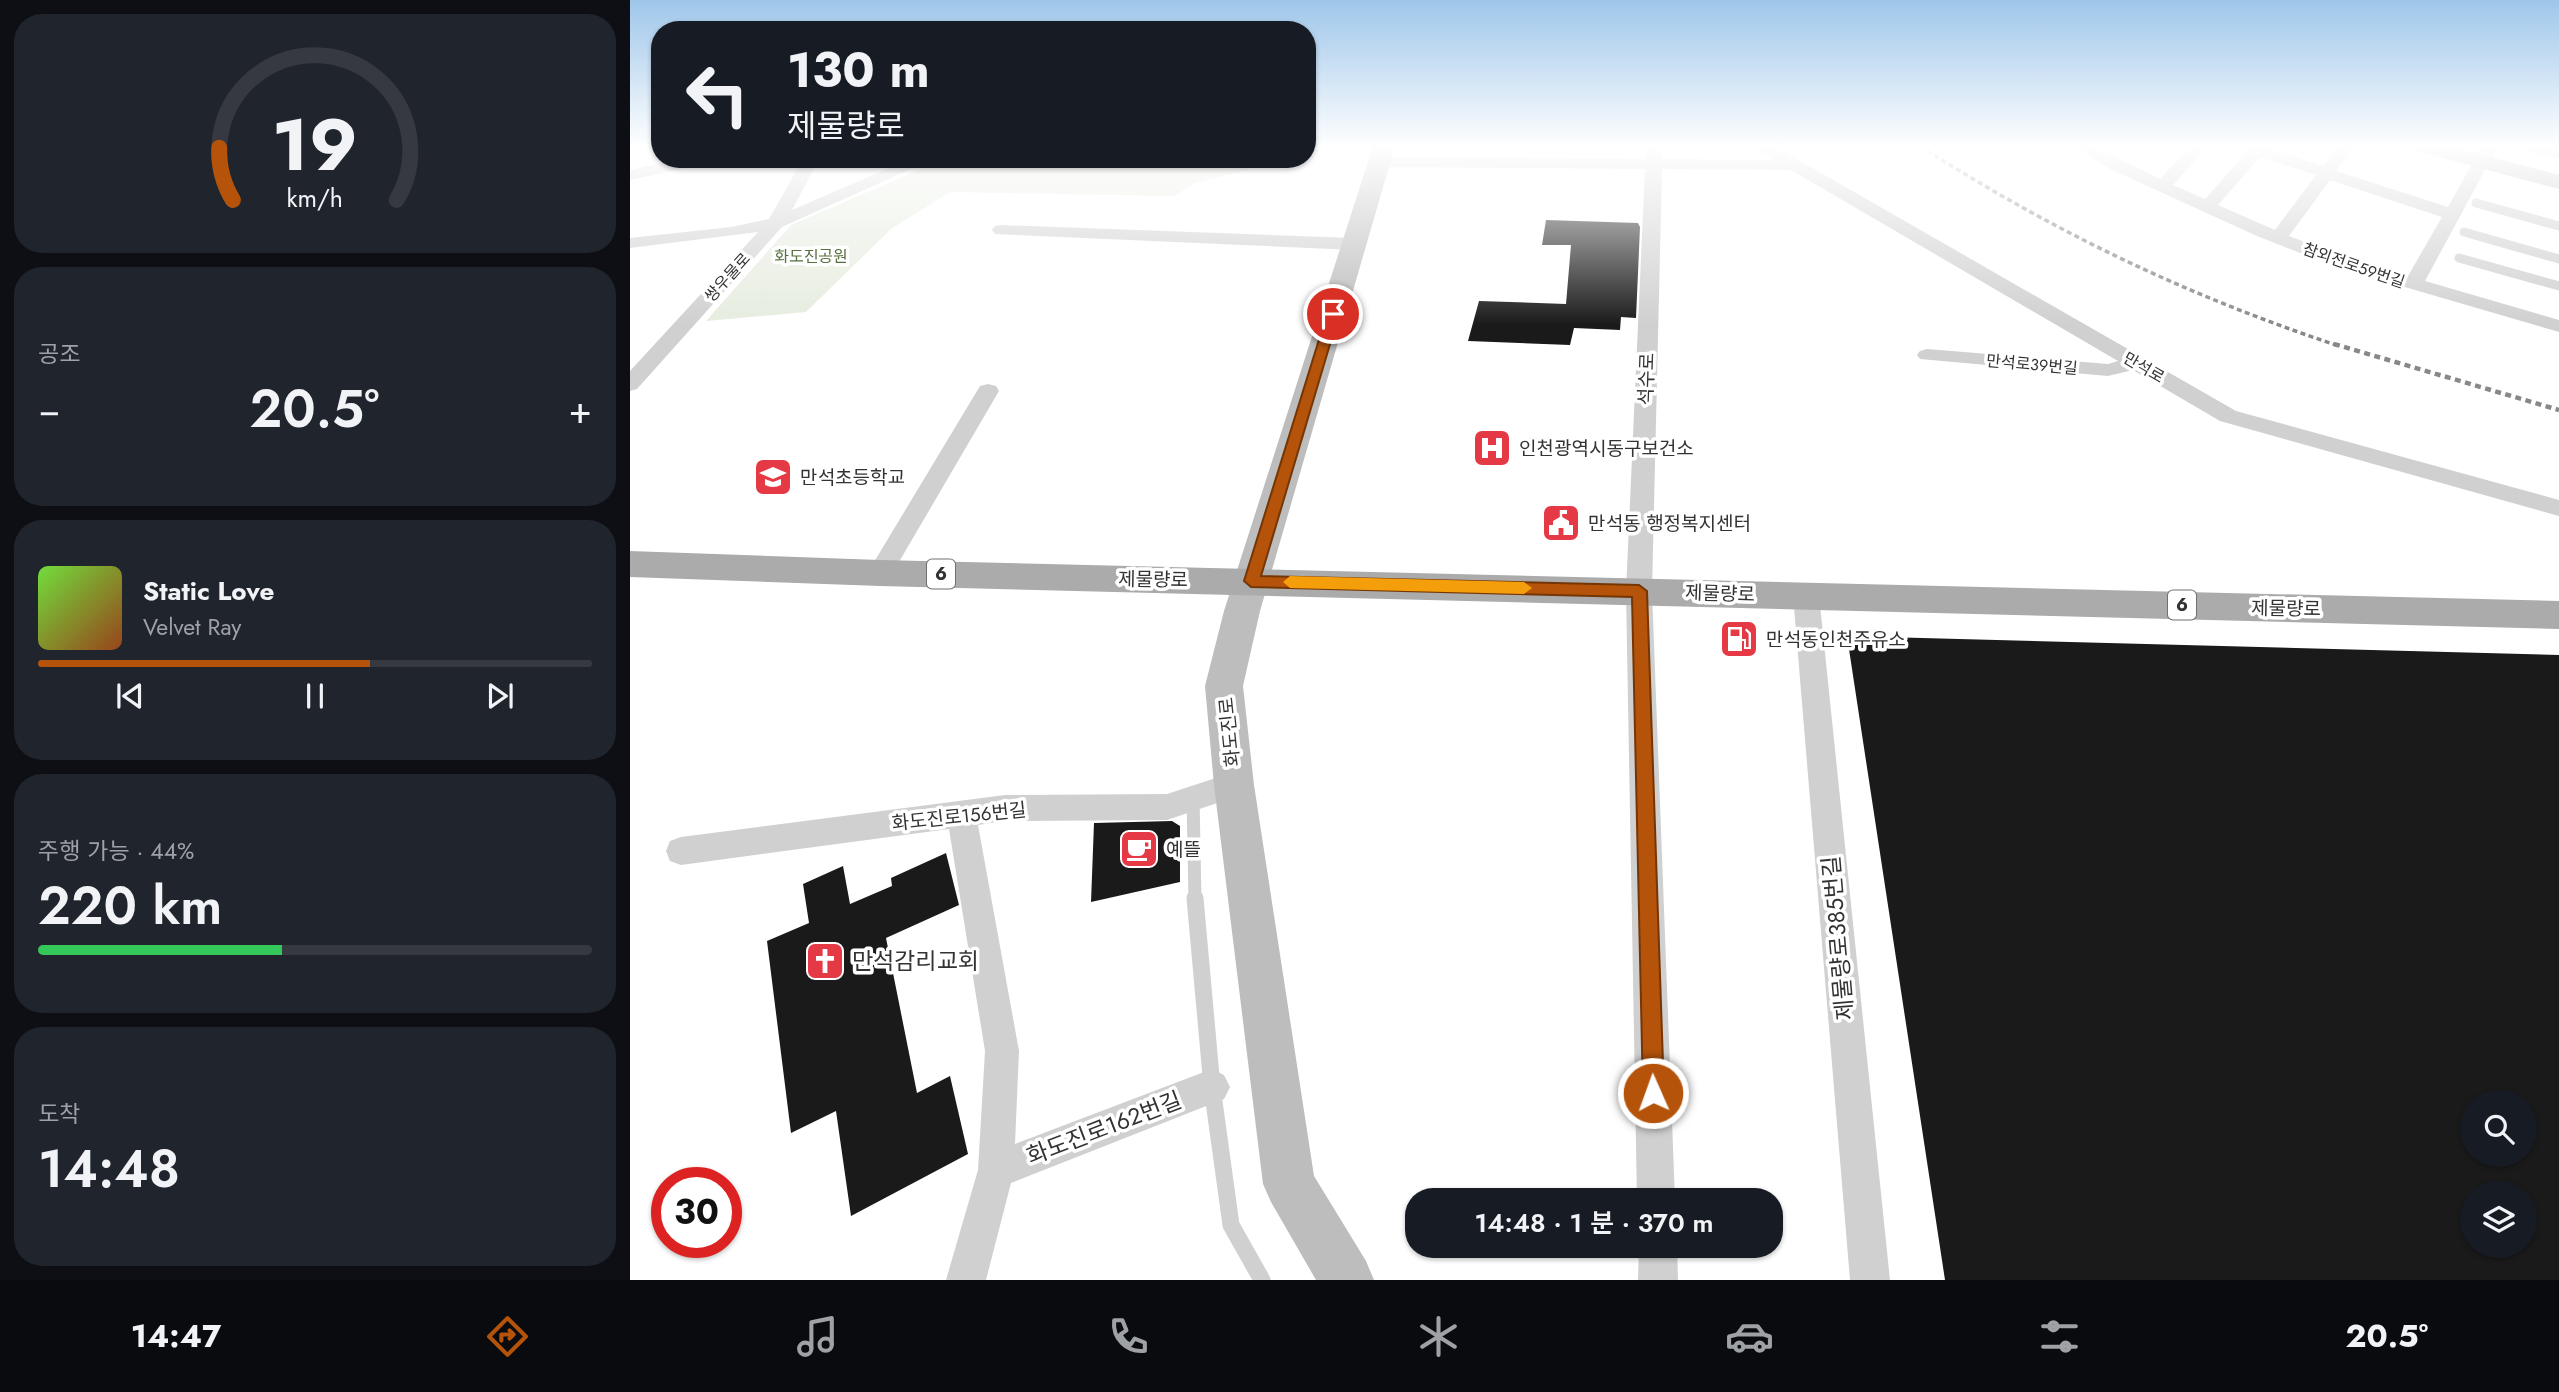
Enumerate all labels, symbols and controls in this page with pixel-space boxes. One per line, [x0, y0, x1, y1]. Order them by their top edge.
text: 130 m [787, 35, 930, 105]
icon: left [672, 49, 763, 140]
text: 19 [272, 92, 358, 197]
text: 제물량로 [787, 103, 905, 149]
text: km/h [287, 179, 343, 215]
street label: 참외전로59번길 [2300, 237, 2408, 294]
park label: 화도진공원 [774, 245, 848, 268]
street label: 쌍우물로 [699, 248, 756, 307]
pin [1303, 284, 1363, 344]
icon: arrive [1314, 295, 1352, 333]
text: 공조 [38, 337, 80, 371]
street label: 만석로 [2119, 346, 2169, 389]
street label: 만석로39번길 [1985, 349, 2079, 380]
street label: 석수로 [1632, 352, 1661, 406]
text: 20.5° [250, 371, 379, 447]
text: − [38, 382, 60, 437]
text: + [569, 382, 592, 437]
hospital icon: 인천광역시동구보건소 [1471, 427, 1513, 469]
place label: 인천광역시동구보건소 [1519, 435, 1694, 462]
school or university icon: 만석초등학교 [752, 456, 794, 498]
place label: 만석초등학교 [800, 464, 905, 491]
public building icon: 만석동 행정복지센터 [1540, 502, 1582, 544]
place label: 만석동 행정복지센터 [1588, 510, 1751, 537]
road number: 6 [927, 560, 955, 588]
street label: 제물량로 [1118, 565, 1188, 594]
text: Static Love [143, 572, 275, 610]
street label: 제물량로 [1685, 579, 1755, 608]
road number: 6 [2168, 590, 2196, 620]
street label: 제물량로 [2251, 594, 2321, 623]
text: Velvet Ray [143, 610, 241, 644]
fuel station icon: 만석동인천주유소 [1718, 618, 1760, 660]
place label: 만석동인천주유소 [1766, 626, 1906, 653]
icon: previous [111, 677, 149, 715]
icon: pause [296, 677, 334, 715]
icon: next [481, 677, 519, 715]
street label: 화도진로 [1212, 696, 1247, 768]
street label: 화도진로156번길 [890, 796, 1028, 837]
cafe icon: 예뜰 [1118, 828, 1160, 870]
text: 주행 가능 · 44% [38, 834, 194, 868]
place label: 예뜰 [1166, 836, 1201, 863]
street label: 제물량로385번길 [1814, 854, 1862, 1022]
text: 220 km [38, 868, 222, 944]
church icon: 만석감리교회 [804, 940, 846, 982]
place label: 만석감리교회 [852, 944, 979, 978]
position arrow [1616, 1056, 1690, 1130]
street label: 화도진로162번길 [1022, 1083, 1186, 1173]
map controls [2460, 1090, 2537, 1258]
button: search [2460, 1090, 2537, 1167]
text: 도착 [38, 1097, 80, 1131]
text: 14:48 [38, 1131, 180, 1207]
speed limit sign: 30 [651, 1167, 742, 1258]
button: layers [2460, 1181, 2537, 1258]
text: 14:48 · 1 분 · 370 m [1475, 1204, 1713, 1242]
icon: directions [483, 1312, 532, 1361]
icon: music [793, 1312, 842, 1361]
icon: phone [1104, 1312, 1153, 1361]
icon: climate [1414, 1312, 1463, 1361]
icon: car [1725, 1312, 1774, 1361]
icon: filters [2035, 1312, 2084, 1361]
text: 14:47 [131, 1313, 221, 1359]
text: 20.5° [2346, 1313, 2428, 1359]

